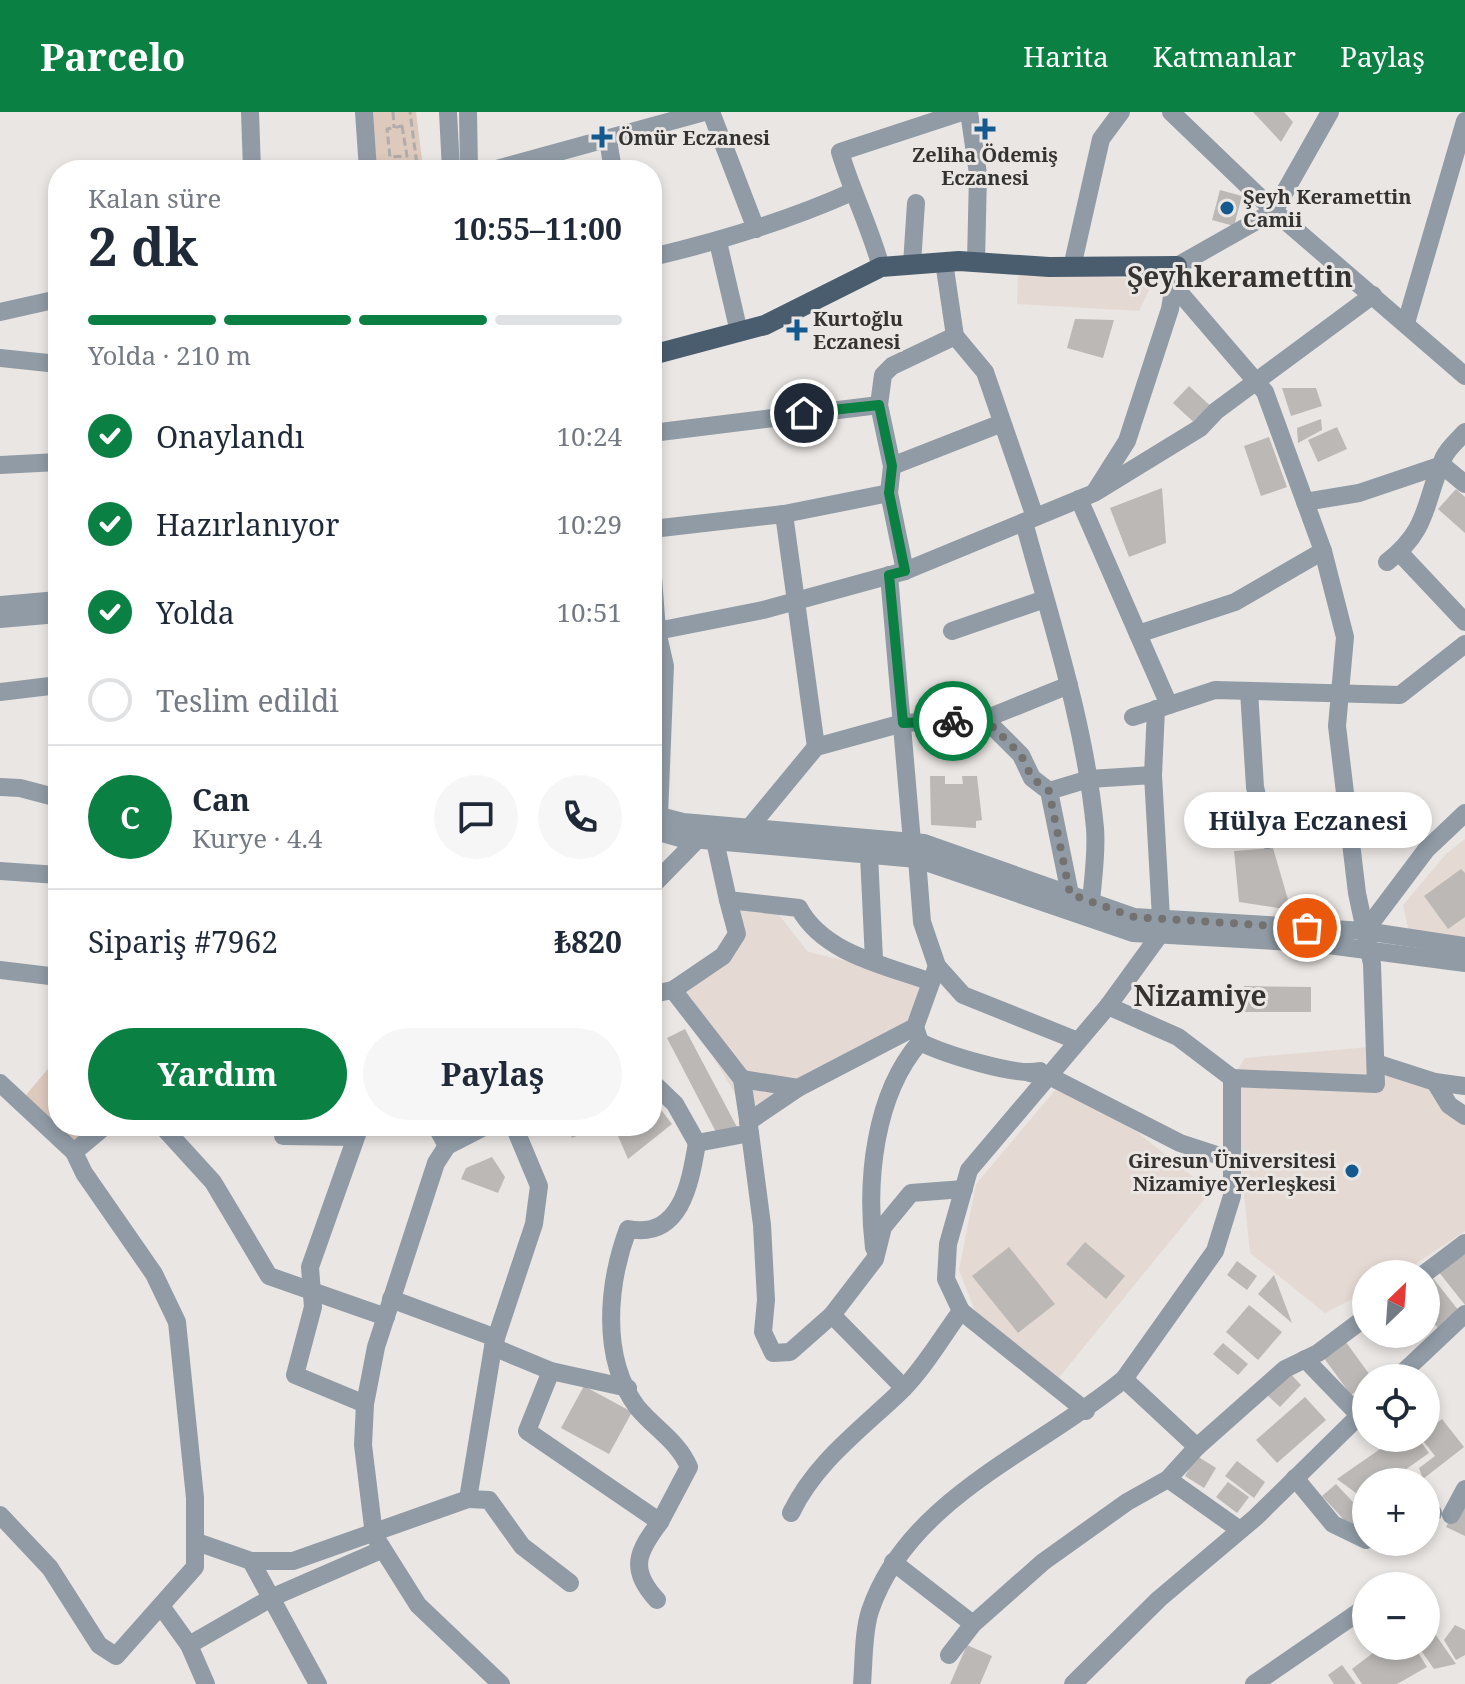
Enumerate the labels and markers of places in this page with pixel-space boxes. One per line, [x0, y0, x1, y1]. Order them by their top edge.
marker: Zeliha Ödemiş Eczanesi [976, 120, 994, 138]
place label: Ömür Eczanesi [618, 124, 770, 151]
marker: Ömür Eczanesi [593, 128, 611, 146]
place label: Zeliha Ödemiş Eczanesi [912, 141, 1058, 191]
place label: Şeyh Keramettin Camii [1243, 183, 1412, 233]
marker: Şeyh Keramettin Camii [1218, 199, 1236, 217]
place label: Kurtoğlu Eczanesi [813, 305, 903, 355]
marker: Kurtoğlu Eczanesi [788, 321, 806, 339]
pin [770, 379, 838, 447]
callout: Hülya Eczanesi [1183, 792, 1431, 848]
pin [1273, 894, 1341, 962]
place label: Giresun Üniversitesi Nizamiye Yerleşkesi [1128, 1147, 1336, 1197]
marker: Giresun Üniversitesi Nizamiye Yerleşkesi [1343, 1162, 1361, 1180]

